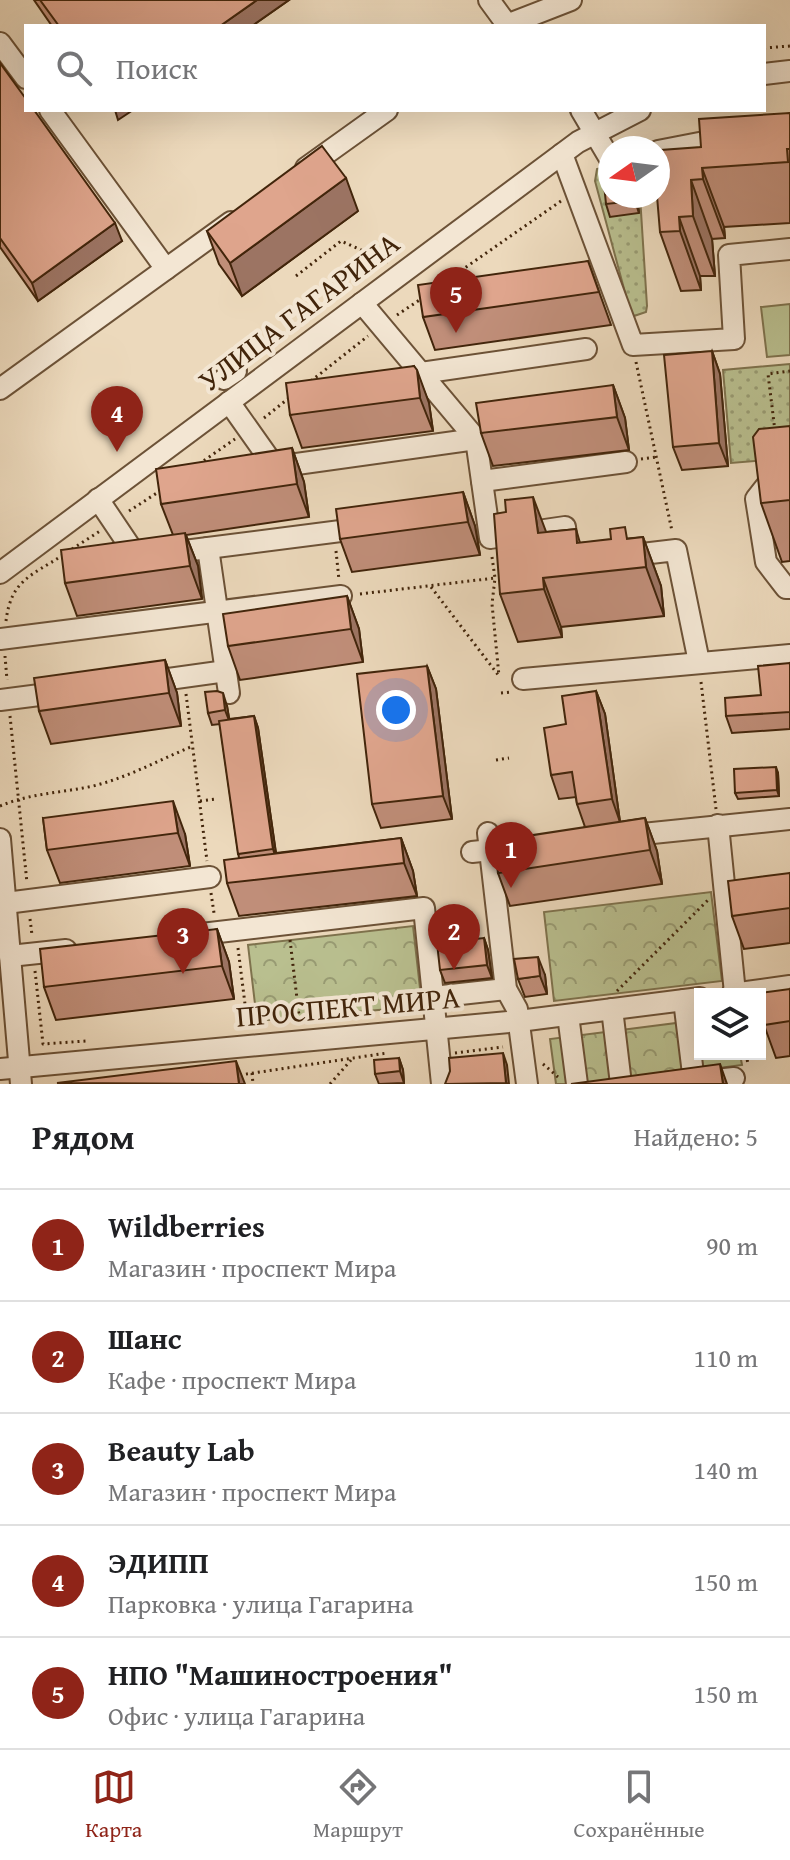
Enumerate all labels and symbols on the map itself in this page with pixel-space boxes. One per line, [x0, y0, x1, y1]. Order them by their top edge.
north arrow [598, 136, 670, 208]
street label: УЛИЦА ГАГАРИНА [189, 221, 408, 401]
pin: 5 [430, 267, 482, 333]
pin: 4 [91, 386, 143, 452]
your location [376, 690, 416, 730]
pin: 1 [485, 822, 537, 888]
pin: 2 [428, 904, 480, 970]
pin: 3 [157, 908, 209, 974]
street label: ПРОСПЕКТ МИРА [234, 974, 462, 1038]

